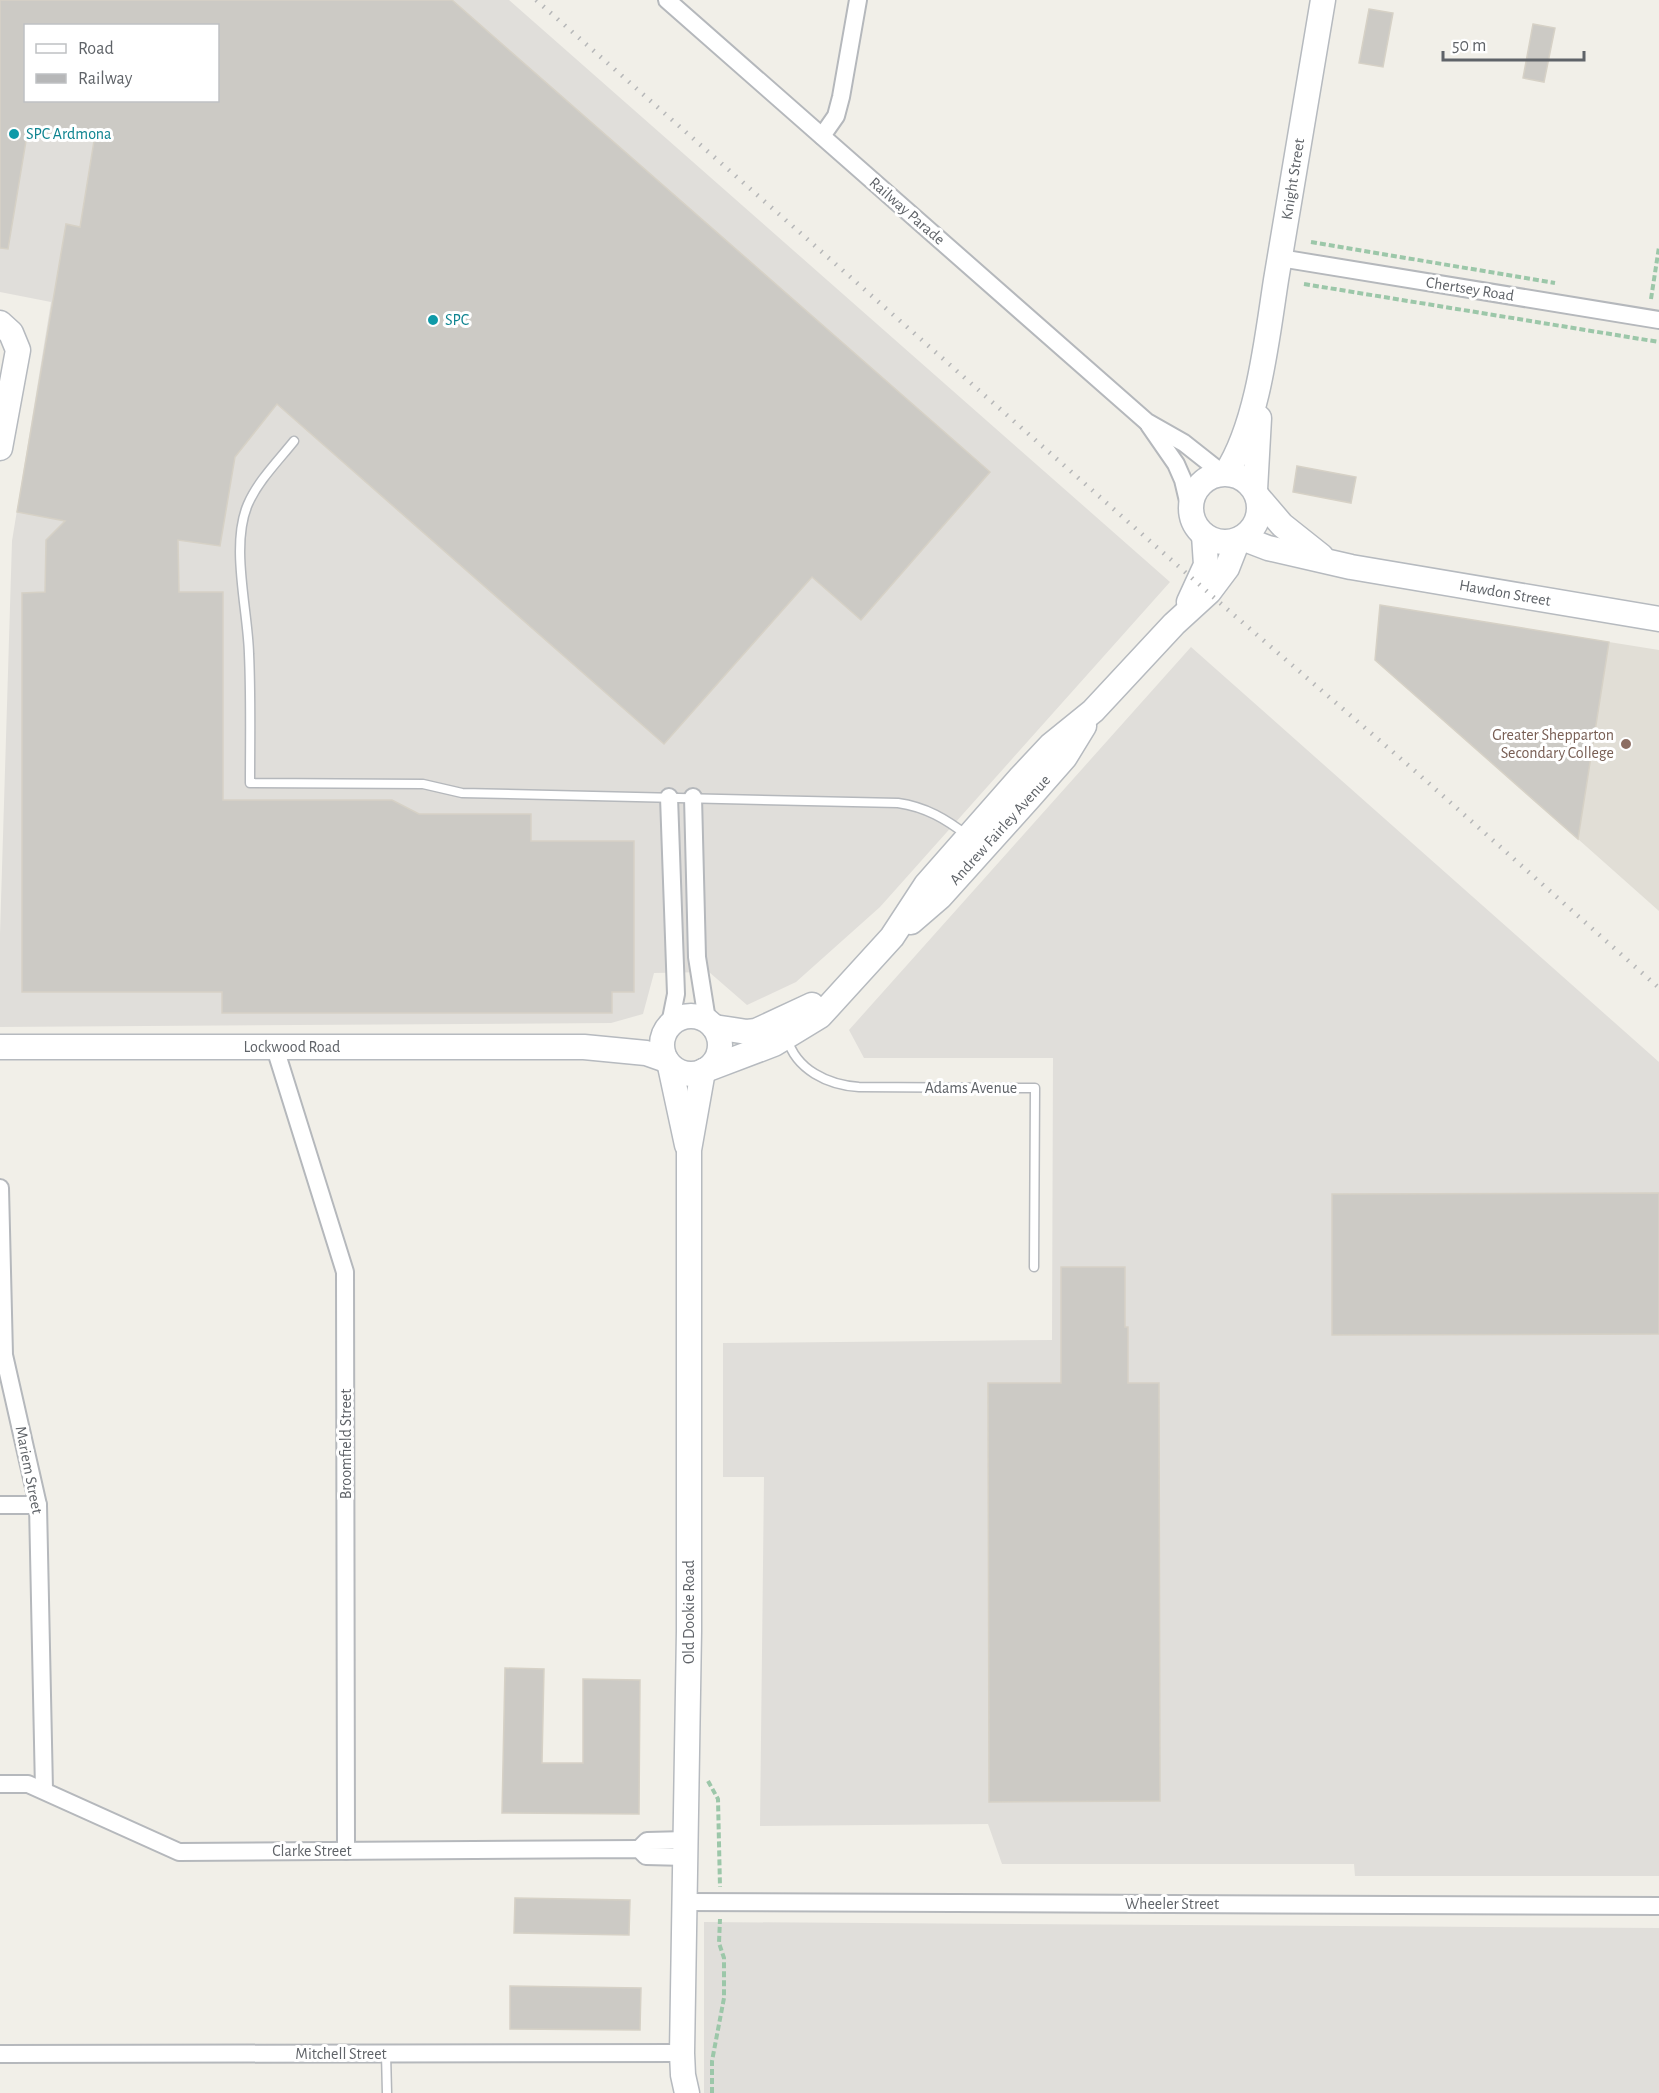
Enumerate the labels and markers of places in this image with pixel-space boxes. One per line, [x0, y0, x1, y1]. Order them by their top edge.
place label: SPC Ardmona [26, 126, 112, 142]
marker: SPC Ardmona [7, 127, 21, 141]
place label: SPC [445, 312, 469, 328]
marker: SPC [426, 313, 440, 327]
place label: Greater Shepparton Secondary College [1492, 727, 1614, 762]
marker: Greater Shepparton Secondary College [1619, 737, 1633, 751]

